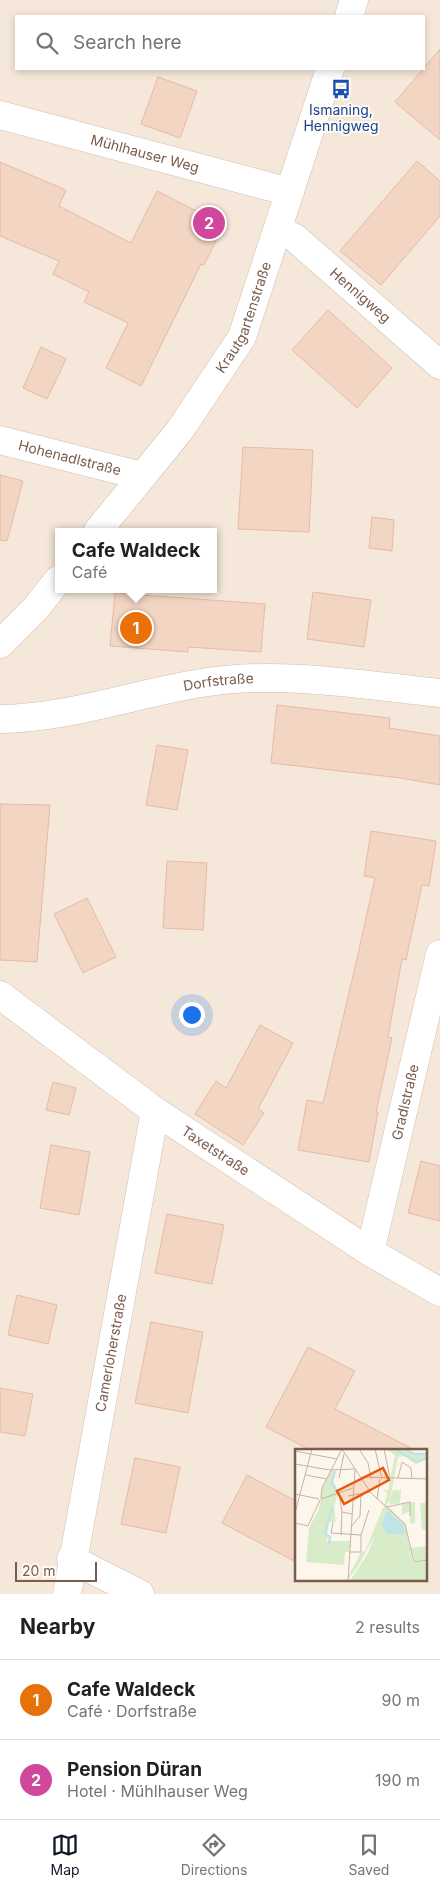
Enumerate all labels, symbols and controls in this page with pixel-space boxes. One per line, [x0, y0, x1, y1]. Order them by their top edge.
search box [15, 15, 425, 70]
icon: search [33, 29, 61, 57]
text: Search here [73, 31, 182, 54]
bus stop icon: Ismaning, Hennigweg [330, 78, 352, 100]
place label: Ismaning, Hennigweg [303, 101, 379, 134]
street label: Mühlhauser Weg [89, 130, 201, 176]
pin: 2 [193, 204, 225, 242]
street label: Krautgartenstraße [212, 259, 274, 376]
street label: Hennigweg [327, 264, 394, 326]
street label: Hohenadlstraße [17, 436, 123, 478]
popup [55, 528, 217, 593]
text: Cafe Waldeck [72, 539, 200, 562]
text: Café [72, 562, 107, 582]
pin: 1 [120, 609, 152, 647]
street label: Dorfstraße [182, 669, 254, 694]
your location [179, 1002, 205, 1028]
street label: Gradlstraße [388, 1062, 422, 1142]
street label: Taxetstraße [179, 1122, 253, 1179]
street label: Camerloherstraße [91, 1293, 129, 1413]
inset map [295, 1449, 428, 1582]
scale bar [15, 1559, 98, 1582]
text: 20 m [22, 1562, 56, 1579]
text: Nearby [20, 1614, 95, 1639]
text: 2 results [355, 1617, 420, 1637]
text: Cafe Waldeck [67, 1678, 195, 1701]
text: 1 [33, 1690, 39, 1710]
text: 90 m [381, 1690, 420, 1710]
text: Café · Dorfstraße [67, 1701, 197, 1721]
text: Pension Düran [67, 1758, 202, 1781]
text: 2 [31, 1770, 41, 1790]
text: 190 m [375, 1770, 420, 1790]
text: Hotel · Mühlhauser Weg [67, 1781, 248, 1801]
tab: Map [51, 1831, 80, 1878]
tab: Directions [181, 1831, 247, 1878]
tab: Saved [348, 1831, 389, 1878]

